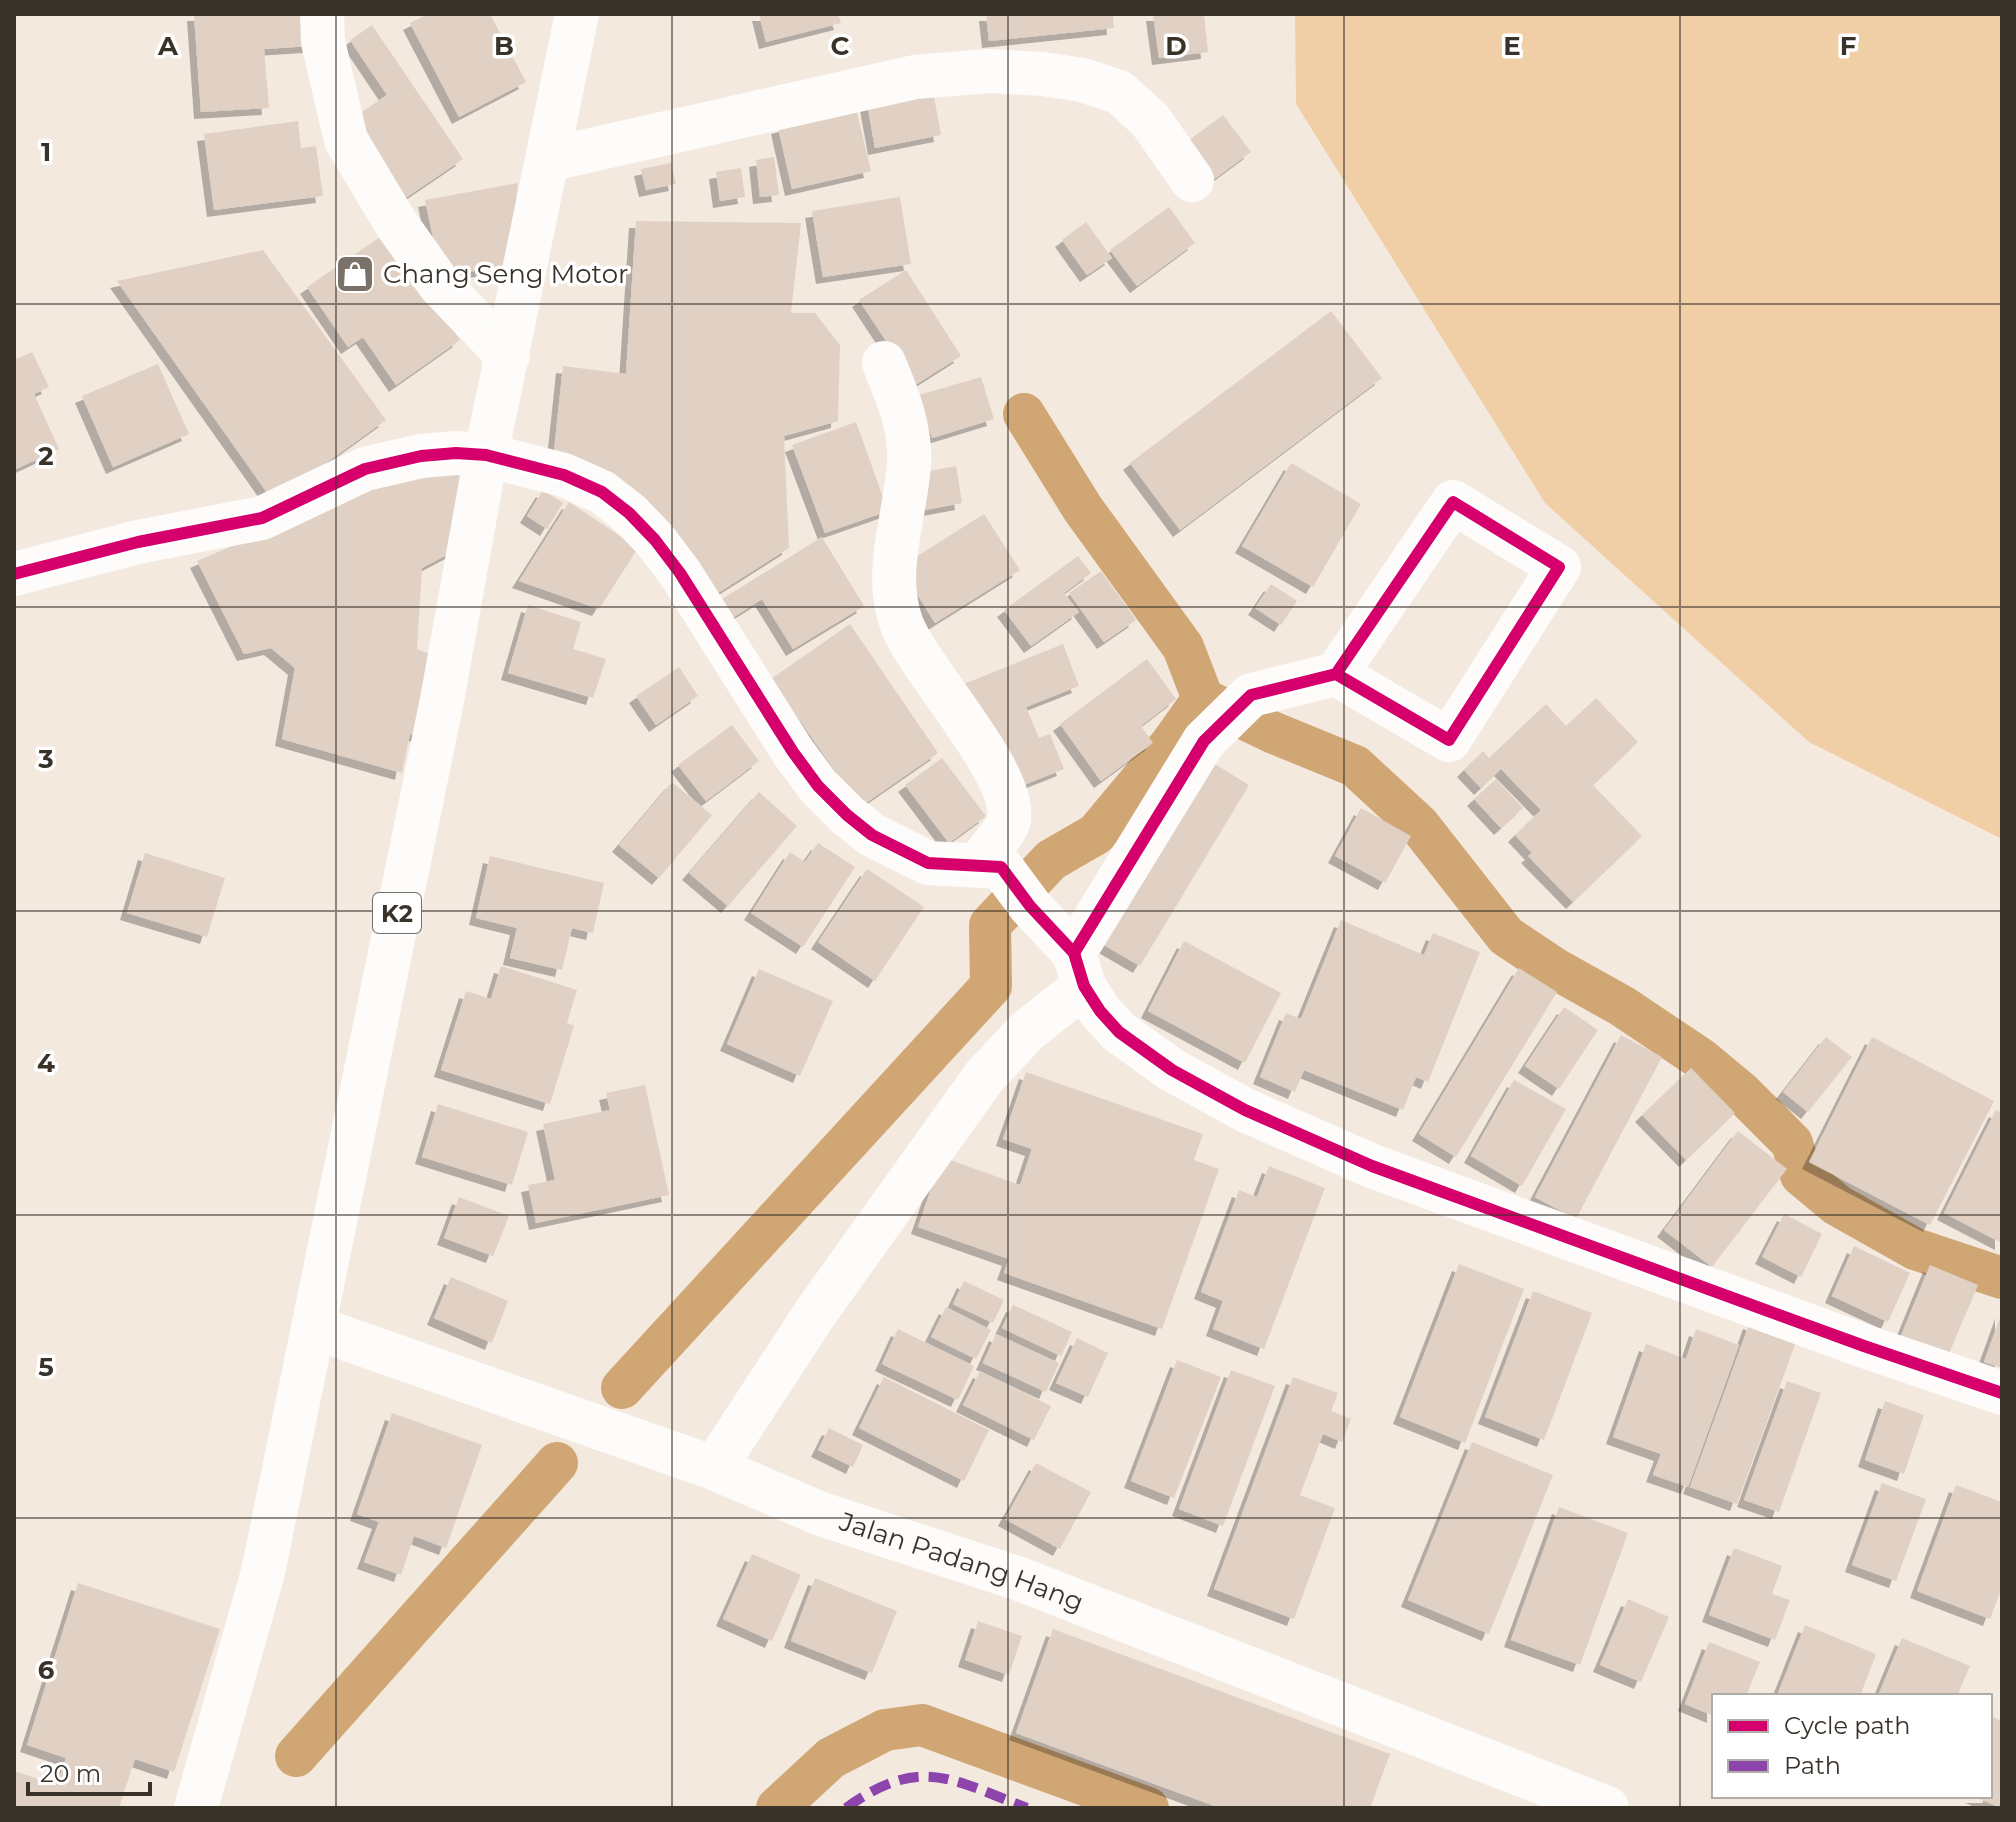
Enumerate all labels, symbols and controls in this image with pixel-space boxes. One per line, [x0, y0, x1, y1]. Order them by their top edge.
text: A [157, 30, 179, 62]
text: B [494, 30, 514, 62]
text: C [831, 30, 850, 62]
text: D [1165, 30, 1187, 62]
text: E [1503, 30, 1521, 62]
text: F [1840, 30, 1856, 62]
text: 1 [41, 136, 51, 168]
shop icon: Chang Seng Motor [334, 253, 376, 295]
place label: Chang Seng Motor [383, 258, 628, 290]
text: 2 [38, 440, 54, 472]
text: 3 [37, 743, 54, 775]
road number: K2 [373, 893, 421, 933]
text: 4 [37, 1047, 55, 1079]
text: 5 [38, 1351, 54, 1383]
street label: Jalan Padang Hang [835, 1505, 1088, 1618]
text: 6 [38, 1654, 55, 1686]
legend [1712, 1694, 1992, 1798]
text: Cycle path [1784, 1711, 1911, 1740]
scale bar [28, 1746, 150, 1796]
text: Path [1784, 1751, 1841, 1780]
text: 20 m [40, 1759, 101, 1788]

